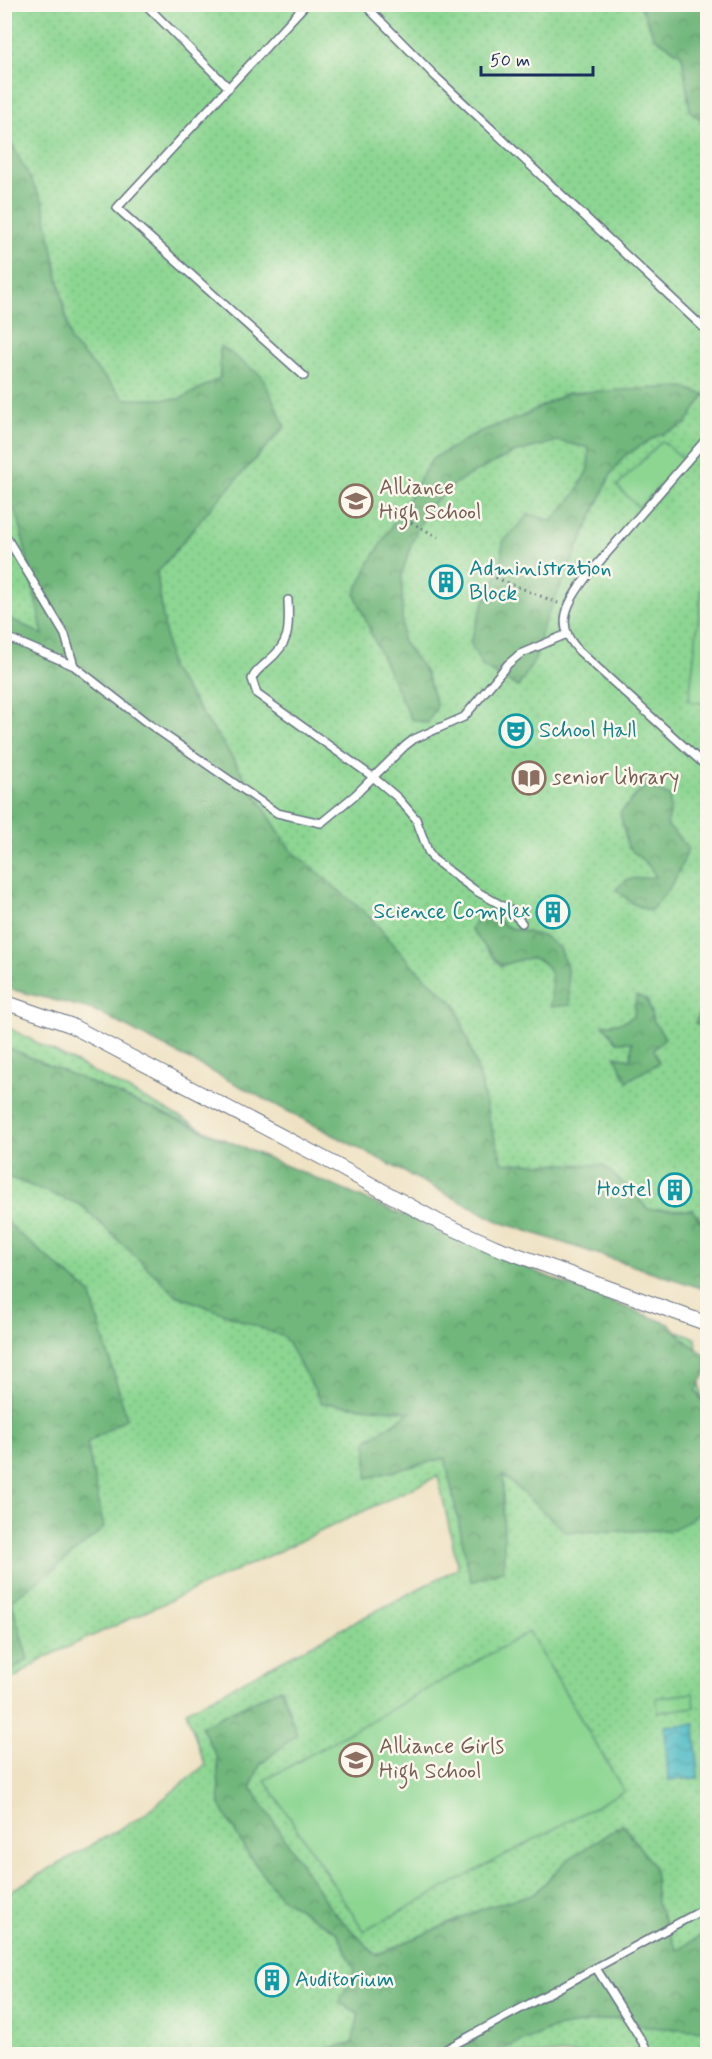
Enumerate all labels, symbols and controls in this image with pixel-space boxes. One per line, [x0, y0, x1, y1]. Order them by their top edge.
scale bar [481, 39, 594, 77]
text: 50 m [490, 49, 530, 73]
place label: Alliance High School [379, 474, 482, 530]
school or university icon: Alliance High School [338, 483, 374, 519]
place label: Administration Block [469, 555, 612, 608]
building icon: Administration Block [428, 564, 464, 600]
theatre icon: School Hall [498, 713, 534, 749]
place label: School Hall [539, 717, 637, 745]
library icon: senior library [511, 760, 547, 796]
place label: senior library [552, 764, 680, 792]
building icon: Science Complex [535, 894, 571, 930]
place label: Science Complex [373, 898, 530, 926]
building icon: Hostel [657, 1172, 693, 1208]
place label: Hostel [597, 1176, 652, 1204]
place label: Alliance Girls High School [379, 1733, 504, 1789]
school or university icon: Alliance Girls High School [338, 1742, 374, 1778]
building icon: Auditorium [254, 1962, 290, 1998]
place label: Auditorium [295, 1966, 394, 1994]

